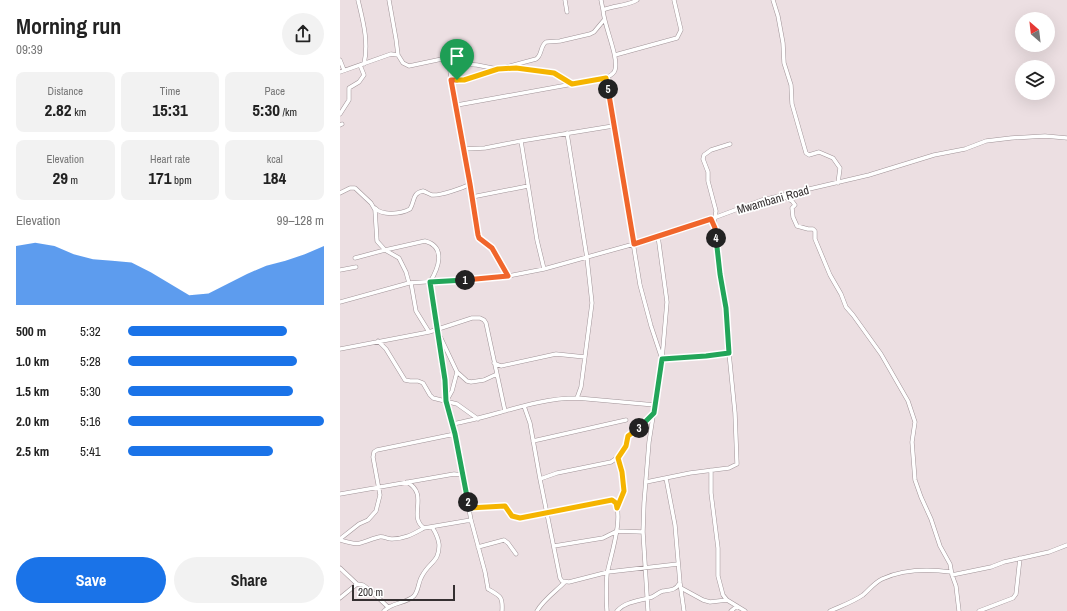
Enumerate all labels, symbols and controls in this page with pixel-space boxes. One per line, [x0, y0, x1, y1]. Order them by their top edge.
text: Morning run [16, 11, 121, 41]
north arrow [1015, 12, 1055, 52]
map controls [1015, 12, 1055, 100]
button: share [282, 13, 324, 55]
pin [440, 39, 474, 80]
text: 09:39 [16, 41, 43, 58]
icon: arrive [446, 45, 468, 67]
button: layers [1015, 60, 1055, 100]
pin: 5 [598, 79, 618, 99]
text: 5 [605, 82, 611, 96]
text: Distance [48, 84, 83, 98]
text: Time [160, 84, 180, 98]
text: Pace [264, 84, 285, 98]
text: 2.82 [44, 98, 72, 121]
text: 15:31 [152, 98, 188, 121]
text: 5:30 [252, 98, 280, 121]
text: km [72, 105, 86, 119]
text: /km [280, 105, 297, 119]
text: Elevation [47, 152, 84, 166]
text: Heart rate [150, 152, 190, 166]
text: kcal [267, 152, 283, 166]
text: 29 [53, 166, 68, 189]
text: 171 [148, 166, 172, 189]
text: 184 [263, 166, 286, 189]
text: m [68, 173, 78, 187]
text: bpm [172, 173, 192, 187]
street label: Mwambani Road [735, 182, 811, 218]
text: Elevation [16, 212, 60, 229]
text: 99–128 m [277, 212, 324, 229]
pin: 4 [706, 228, 726, 248]
text: 4 [713, 231, 719, 245]
pin: 1 [455, 270, 475, 290]
text: 1 [462, 273, 468, 287]
text: 500 m [16, 323, 46, 340]
text: 5:32 [80, 323, 101, 340]
text: 1.0 km [16, 353, 49, 370]
text: 5:28 [80, 353, 101, 370]
text: 1.5 km [16, 383, 49, 400]
text: 5:30 [80, 383, 101, 400]
text: 2.0 km [16, 413, 49, 430]
text: 5:16 [80, 413, 101, 430]
pin: 3 [629, 418, 649, 438]
text: 3 [636, 421, 642, 435]
text: 2.5 km [16, 443, 49, 460]
text: 5:41 [80, 443, 101, 460]
pin: 2 [458, 492, 478, 512]
text: 2 [465, 495, 471, 509]
button: Save [16, 557, 166, 603]
button: Share [174, 557, 324, 603]
scale bar [352, 583, 455, 602]
text: 200 m [358, 585, 383, 599]

